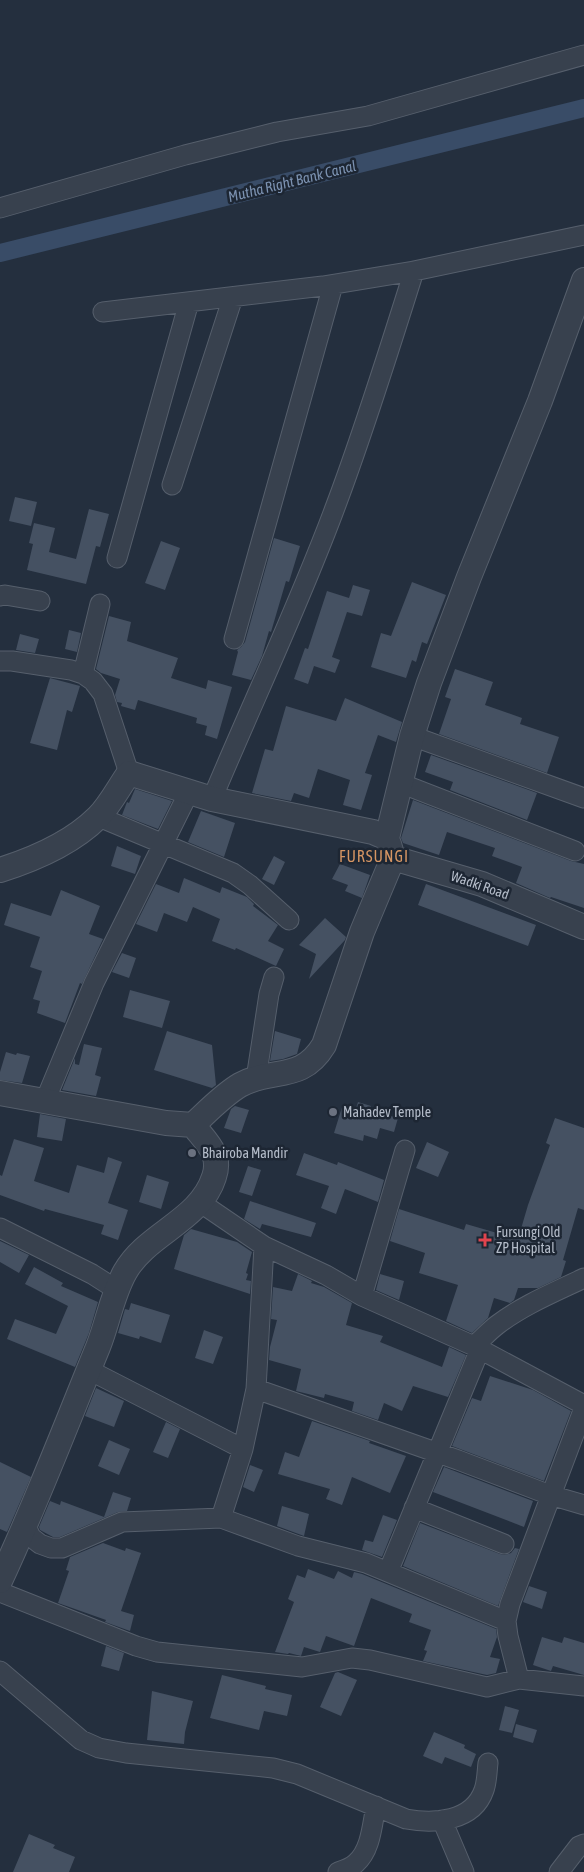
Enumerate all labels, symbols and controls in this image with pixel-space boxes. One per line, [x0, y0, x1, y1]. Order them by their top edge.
water label: Mutha Right Bank Canal [226, 157, 358, 205]
district label: FURSUNGI [339, 847, 409, 865]
street label: Wadki Road [449, 868, 511, 902]
place label: Mahadev Temple [343, 1104, 431, 1120]
marker: Mahadev Temple [327, 1106, 339, 1118]
place label: Bhairoba Mandir [202, 1145, 288, 1161]
marker: Bhairoba Mandir [186, 1147, 198, 1159]
place label: Fursungi Old ZP Hospital [496, 1224, 560, 1256]
marker: Fursungi Old ZP Hospital [478, 1233, 492, 1247]

